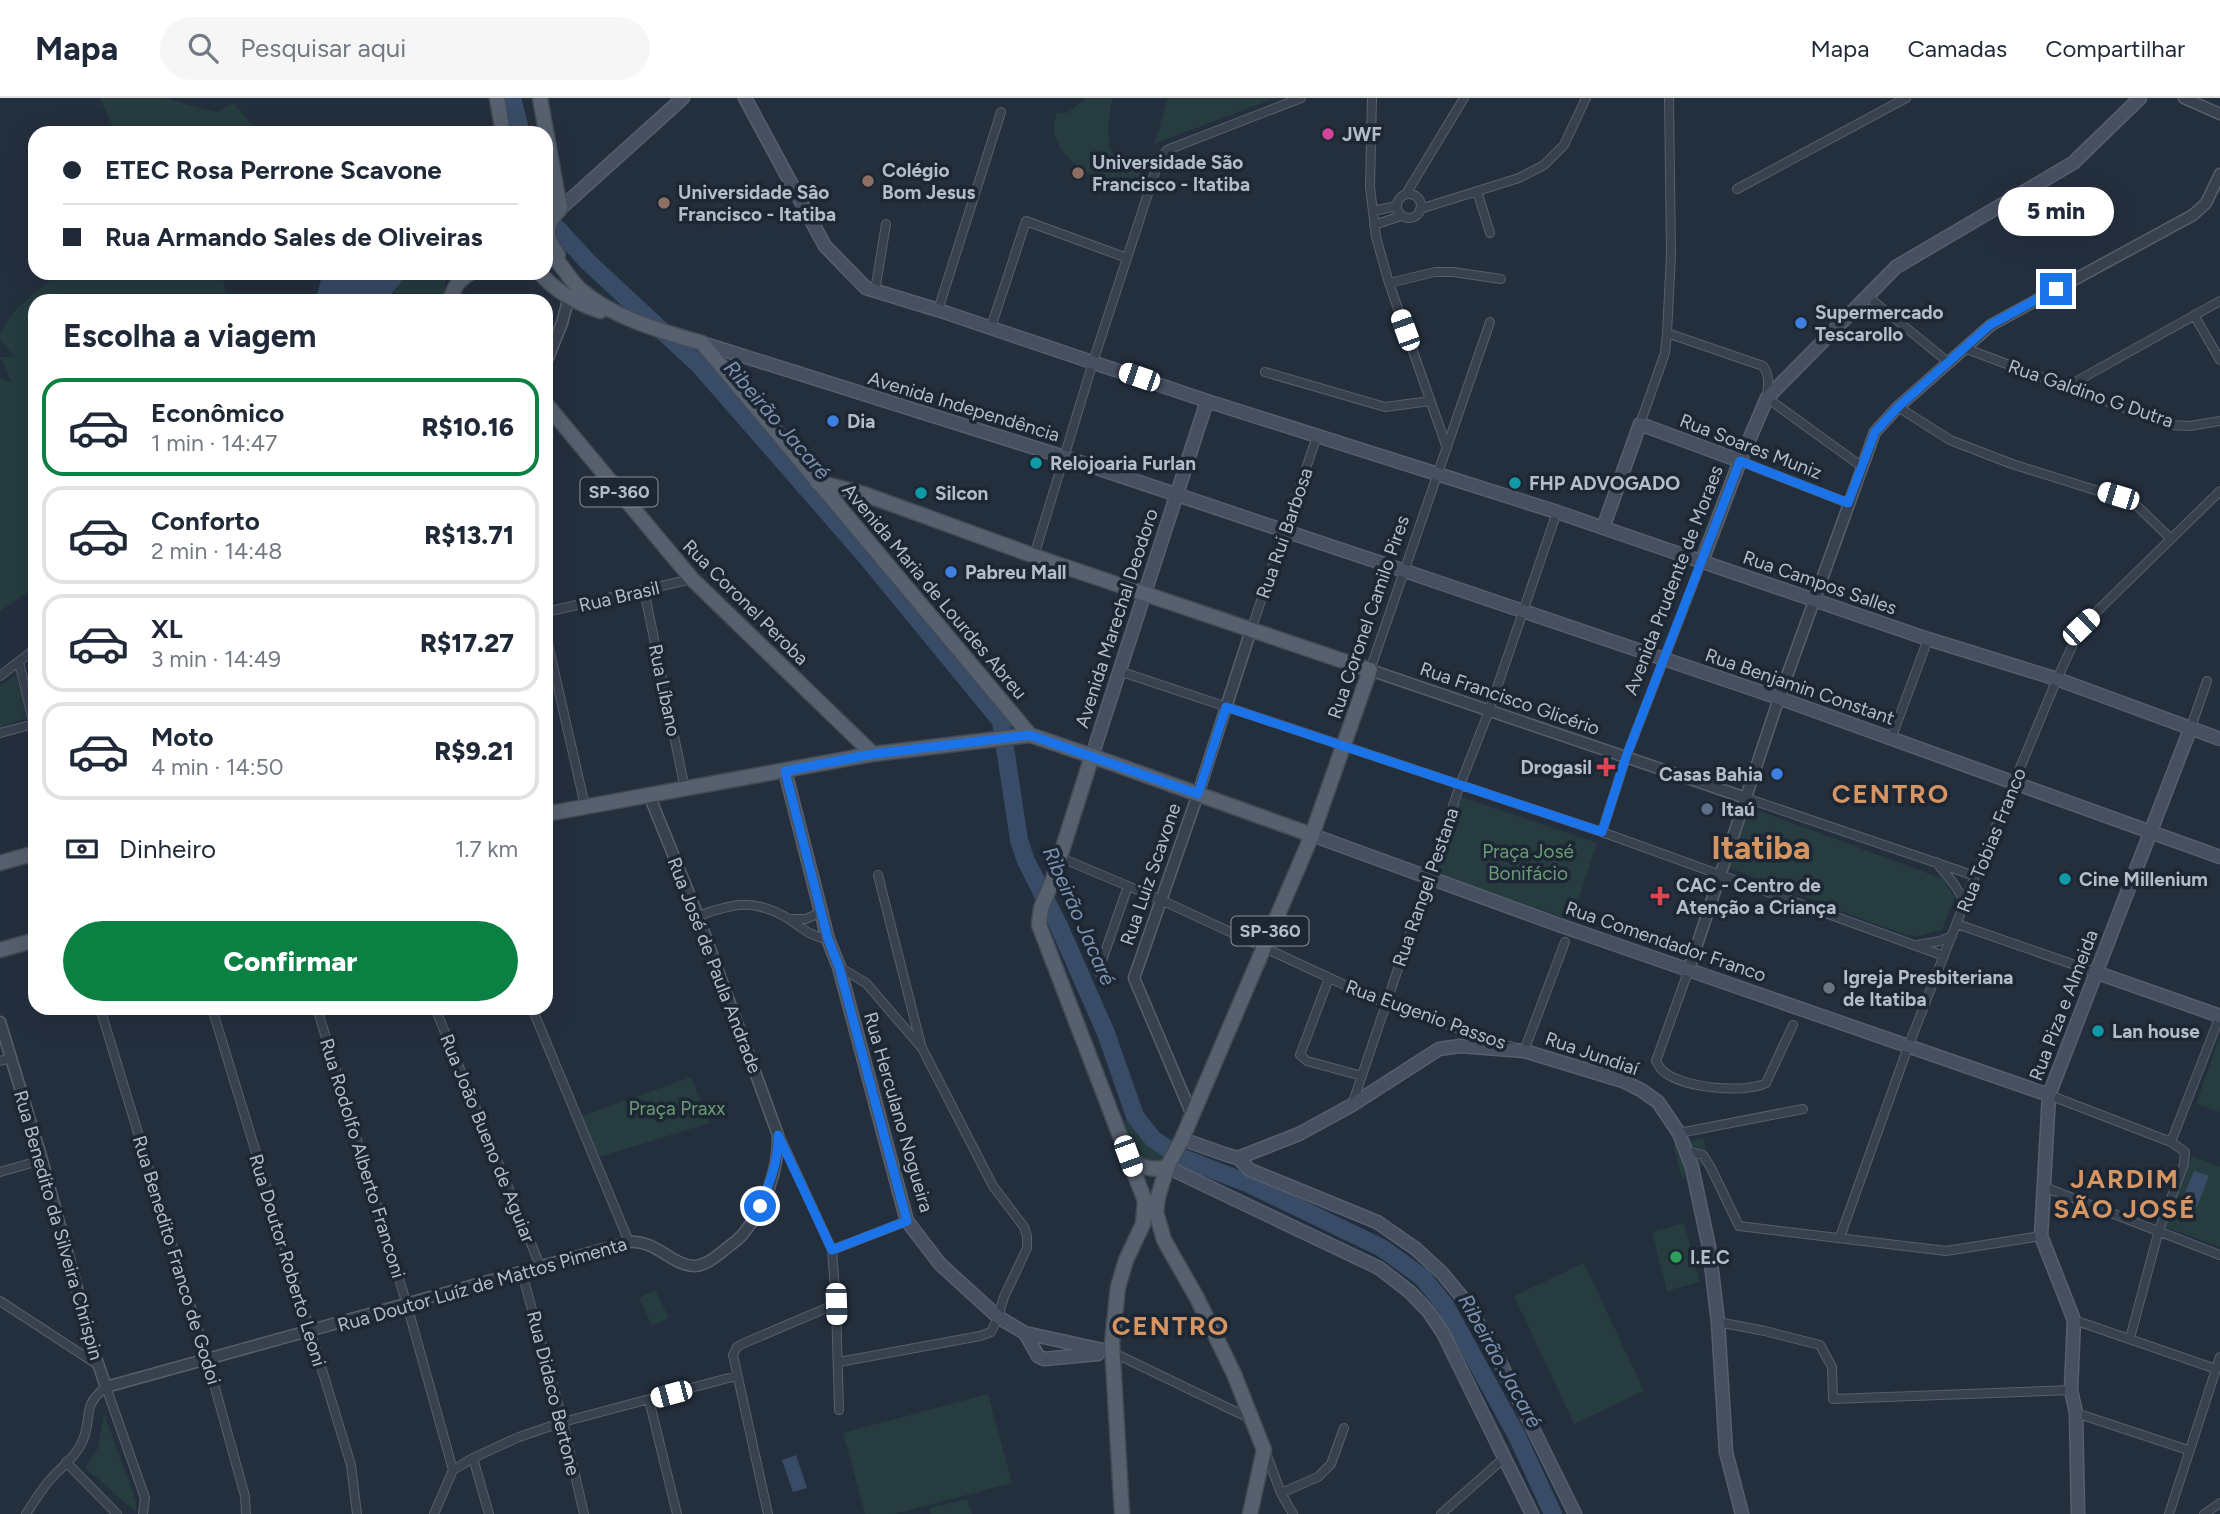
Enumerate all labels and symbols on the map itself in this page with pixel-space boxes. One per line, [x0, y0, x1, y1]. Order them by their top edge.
place label: JWF [1342, 123, 1382, 146]
marker: JWF [1320, 126, 1336, 142]
place label: Universidade São Francisco - Itatiba [1092, 151, 1250, 196]
place label: Colégio Bom Jesus [882, 159, 975, 204]
marker: Universidade São Francisco - Itatiba [1070, 165, 1086, 181]
marker: Colégio Bom Jesus [860, 173, 876, 189]
place label: Universidade Sâo Francisco - Itatiba [678, 181, 836, 226]
callout: 5 min [1998, 188, 2114, 236]
marker: Universidade Sâo Francisco - Itatiba [656, 195, 672, 211]
route end [2040, 273, 2072, 305]
place label: Supermercado Tescarollo [1815, 301, 1944, 346]
car [1388, 307, 1423, 353]
marker: Supermercado Tescarollo [1793, 315, 1809, 331]
street label: Rua Galdino G Dutra [2005, 354, 2176, 433]
water label: Ribeirão Jacaré [719, 355, 836, 485]
car [1116, 360, 1163, 394]
street label: Avenida Independência [865, 366, 1062, 447]
street label: Rua Soares Muniz [1676, 409, 1825, 484]
place label: Dia [847, 410, 875, 433]
marker: Dia [825, 413, 841, 429]
place label: Relojoaria Furlan [1050, 452, 1196, 475]
marker: Relojoaria Furlan [1028, 455, 1044, 471]
street label: Avenida Prudente de Moraes [1619, 462, 1728, 698]
street label: Rua Rui Barbosa [1251, 465, 1318, 602]
place label: FHP ADVOGADO [1529, 472, 1680, 495]
marker: FHP ADVOGADO [1507, 475, 1523, 491]
road number: SP-360 [580, 478, 658, 506]
street label: Avenida Maria de Lourdes Abreu [837, 479, 1032, 704]
car [2095, 480, 2142, 512]
place label: Silcon [935, 482, 988, 505]
marker: Silcon [913, 485, 929, 501]
street label: Avenida Marechal Deodoro [1070, 506, 1163, 731]
street label: Rua Coronel Camilo Pires [1323, 512, 1414, 722]
street label: Rua Coronel Peroba [678, 535, 813, 670]
street label: Rua Campos Salles [1740, 545, 1900, 620]
place label: Pabreu Mall [965, 561, 1067, 584]
marker: Pabreu Mall [943, 564, 959, 580]
street label: Rua Brasil [577, 576, 662, 617]
car [2059, 605, 2104, 649]
street label: Rua Líbano [644, 642, 685, 738]
street label: Rua Benjamin Constant [1702, 643, 1898, 730]
street label: Rua Francisco Glicério [1417, 657, 1603, 740]
place label: Drogasil [1520, 756, 1592, 779]
marker: Drogasil [1598, 759, 1614, 775]
place label: Casas Bahia [1659, 763, 1763, 786]
street label: Rua Tobias Franco [1952, 764, 2031, 916]
marker: Casas Bahia [1769, 766, 1785, 782]
district label: CENTRO [1832, 778, 1950, 810]
place label: Itaú [1721, 798, 1755, 821]
street label: Rua Luiz Scavone [1115, 800, 1186, 948]
marker: Itaú [1699, 801, 1715, 817]
street label: Rua Rangel Pestana [1387, 805, 1463, 970]
district label: Itatiba [1711, 828, 1811, 867]
park label: Praça José Bonifácio [1482, 840, 1574, 885]
water label: Ribeirão Jacaré [1038, 843, 1121, 989]
street label: Rua José de Paula Andrade [663, 854, 766, 1077]
place label: Cine Millenium [2079, 868, 2208, 891]
marker: Cine Millenium [2057, 871, 2073, 887]
place label: CAC - Centro de Atenção a Criança [1676, 874, 1836, 919]
marker: CAC - Centro de Atenção a Criança [1650, 886, 1670, 906]
street label: Rua Comendador Franco [1562, 896, 1769, 987]
road number: SP-360 [1232, 916, 1308, 946]
street label: Rua Piza e Almeida [2024, 926, 2103, 1084]
place label: Igreja Presbiteriana de Itatiba [1843, 966, 2013, 1011]
street label: Rua Eugenio Passos [1342, 975, 1509, 1054]
marker: Igreja Presbiteriana de Itatiba [1821, 980, 1837, 996]
street label: Rua Herculano Nogueira [859, 1009, 938, 1215]
place label: Lan house [2112, 1020, 2200, 1043]
marker: Lan house [2090, 1023, 2106, 1039]
street label: Rua Jundiaí [1542, 1027, 1643, 1081]
street label: Rua João Bueno de Aguiar [435, 1030, 540, 1246]
street label: Rua Rodolfo Alberto Franconi [315, 1035, 410, 1281]
street label: Rua Benedito da Silveira Chrispin [9, 1088, 108, 1363]
park label: Praça Praxx [629, 1097, 725, 1120]
street label: Rua Benedito Franco de Godoi [128, 1133, 225, 1387]
car [1111, 1133, 1146, 1179]
street label: Rua Doutor Roberto Leoni [244, 1151, 331, 1369]
district label: JARDIM SÃO JOSÉ [2054, 1163, 2196, 1225]
route start [744, 1190, 776, 1222]
street label: Rua Doutor Luíz de Mattos Pimenta [335, 1232, 629, 1337]
place label: I.E.C [1690, 1246, 1730, 1269]
marker: I.E.C [1668, 1249, 1684, 1265]
car [825, 1283, 848, 1325]
water label: Ribeirão Jacaré [1453, 1289, 1548, 1432]
street label: Rua Didaco Bertone [522, 1308, 585, 1478]
district label: CENTRO [1112, 1310, 1230, 1342]
car [648, 1378, 695, 1410]

